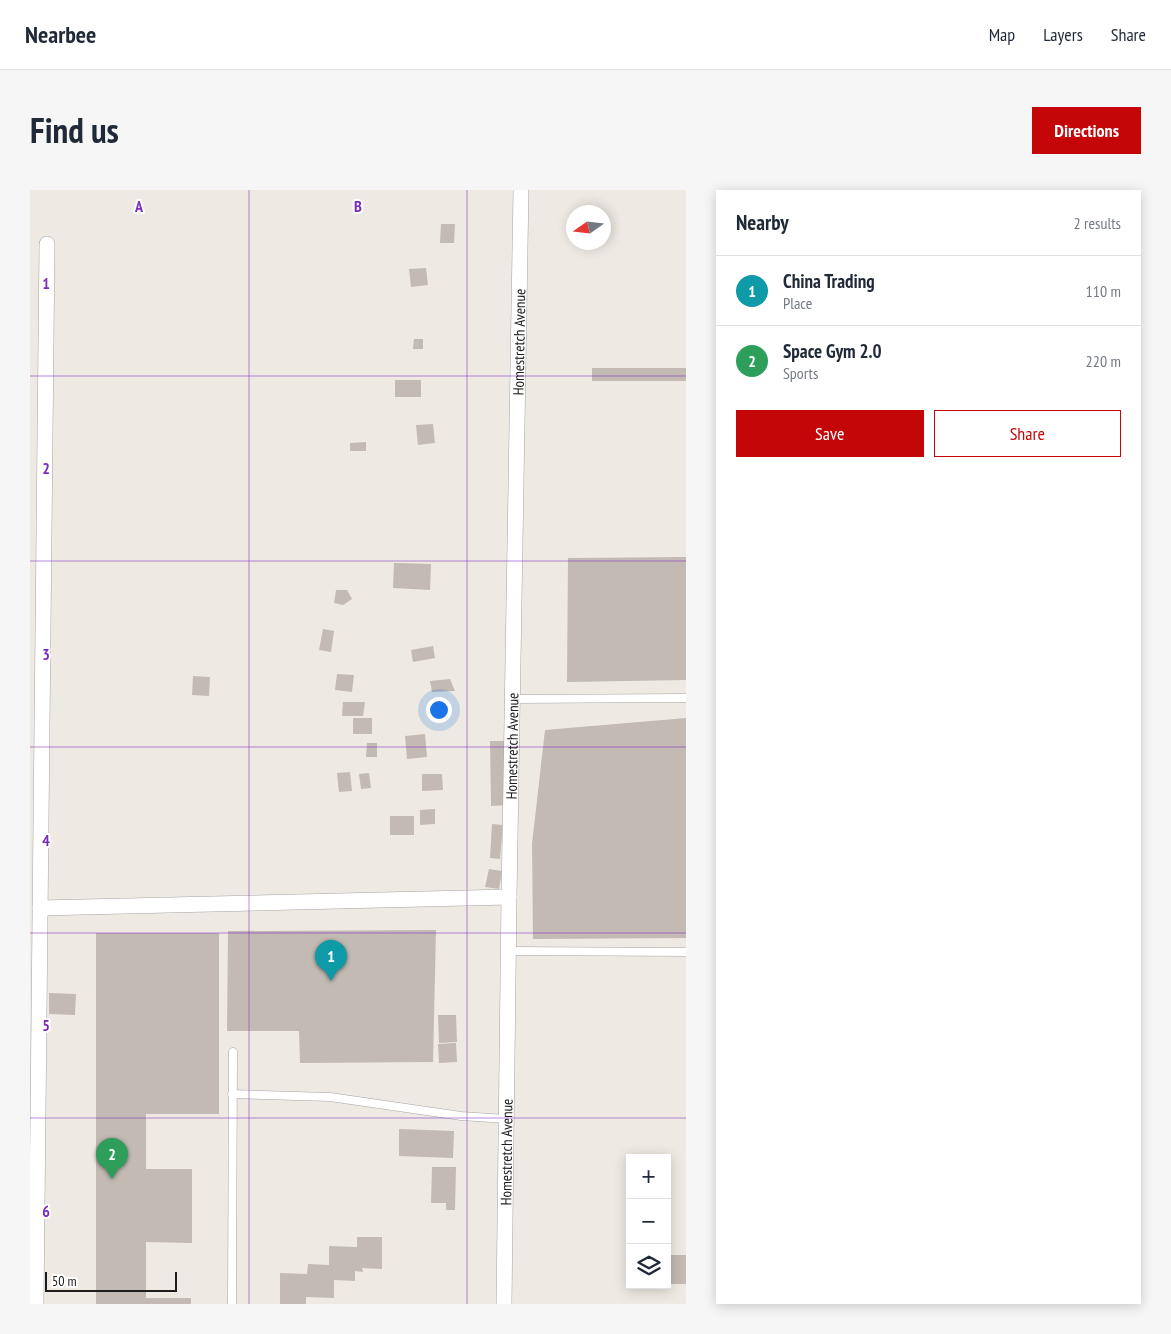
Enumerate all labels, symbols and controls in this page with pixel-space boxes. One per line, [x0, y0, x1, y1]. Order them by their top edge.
text: Nearbee [25, 19, 96, 50]
text: Map [989, 23, 1015, 46]
text: Layers [1043, 23, 1083, 46]
text: Share [1111, 23, 1146, 46]
text: Find us [30, 107, 119, 153]
button: Directions [1032, 107, 1141, 154]
text: A [134, 196, 144, 216]
text: B [354, 196, 362, 216]
north arrow [566, 205, 611, 250]
text: Nearby [736, 209, 789, 236]
text: 2 results [1074, 213, 1121, 233]
text: China Trading [783, 269, 875, 293]
text: 1 [42, 273, 50, 293]
text: 1 [748, 281, 756, 301]
text: 110 m [1086, 281, 1121, 301]
street label: Homestretch Avenue [508, 289, 529, 396]
text: Place [783, 293, 812, 313]
text: Space Gym 2.0 [783, 339, 882, 363]
text: 2 [748, 351, 756, 371]
text: 220 m [1086, 351, 1121, 371]
text: Sports [783, 363, 818, 383]
button: Save [736, 410, 924, 457]
button: Share [934, 410, 1121, 457]
text: 2 [42, 458, 50, 478]
text: 3 [42, 644, 50, 664]
street label: Homestretch Avenue [501, 693, 522, 800]
your location [426, 697, 452, 723]
text: 4 [42, 830, 50, 850]
pin: 1 [315, 940, 347, 981]
text: 5 [42, 1015, 50, 1035]
street label: Homestretch Avenue [496, 1099, 516, 1206]
pin: 2 [96, 1138, 128, 1179]
map controls [626, 1154, 671, 1289]
button: + [626, 1154, 671, 1199]
button: − [626, 1199, 671, 1244]
text: 6 [42, 1201, 50, 1221]
button: layers [626, 1244, 671, 1289]
scale bar [45, 1269, 178, 1292]
text: 50 m [52, 1272, 77, 1290]

